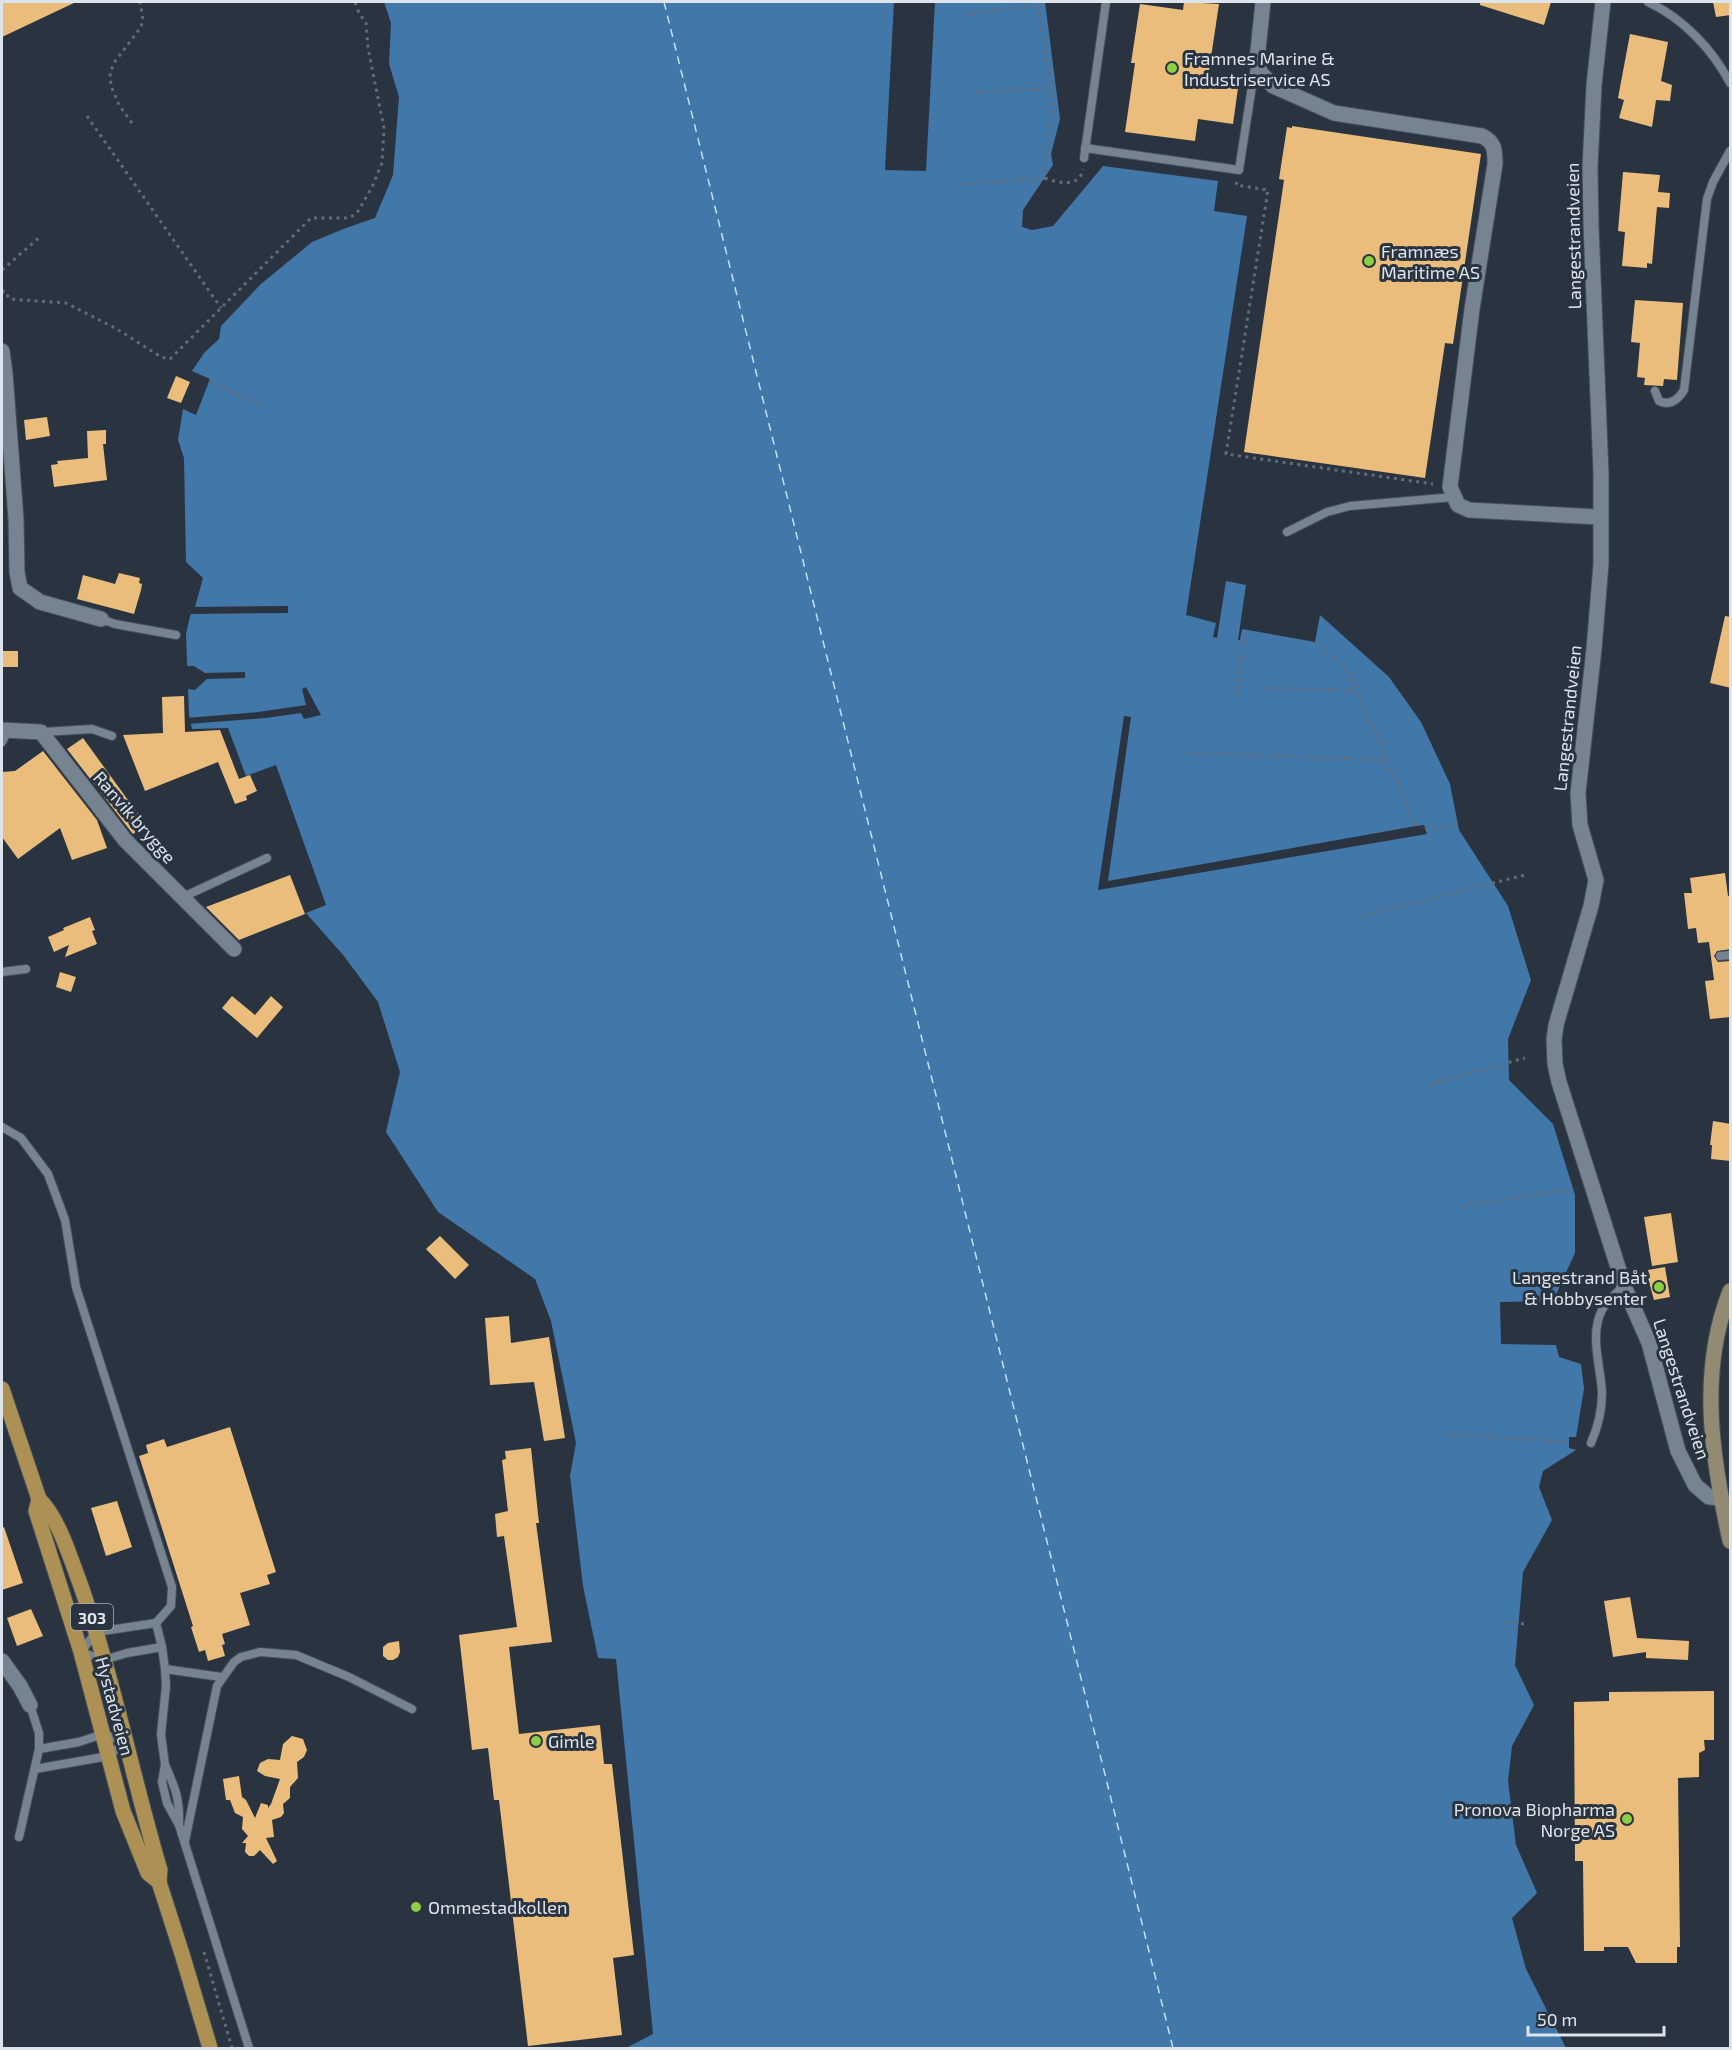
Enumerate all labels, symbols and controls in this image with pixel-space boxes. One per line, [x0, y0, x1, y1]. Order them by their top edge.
place label: Framnes Marine & Industriservice AS [1184, 47, 1335, 90]
marker: Framnes Marine & Industriservice AS [1165, 61, 1179, 75]
street label: Langestrandveien [1561, 162, 1585, 310]
place label: Framnæs Maritime AS [1381, 240, 1480, 283]
marker: Framnæs Maritime AS [1362, 254, 1376, 268]
street label: Langestrandveien [1548, 644, 1586, 792]
street label: Ranvik brygge [89, 766, 181, 868]
place label: Langestrand Båt & Hobbysenter [1512, 1266, 1647, 1309]
marker: Langestrand Båt & Hobbysenter [1652, 1280, 1666, 1294]
street label: Langestrandveien [1649, 1316, 1715, 1462]
road number: 303 [71, 1604, 113, 1630]
street label: Hystadveien [91, 1654, 139, 1758]
place label: Gimle [548, 1730, 595, 1752]
marker: Gimle [529, 1734, 543, 1748]
place label: Pronova Biopharma Norge AS [1454, 1798, 1615, 1841]
marker: Pronova Biopharma Norge AS [1620, 1812, 1634, 1826]
place label: Ommestadkollen [428, 1896, 567, 1918]
marker: Ommestadkollen [409, 1900, 423, 1914]
scale bar [1528, 1999, 1664, 2037]
text: 50 m [1537, 2008, 1577, 2030]

